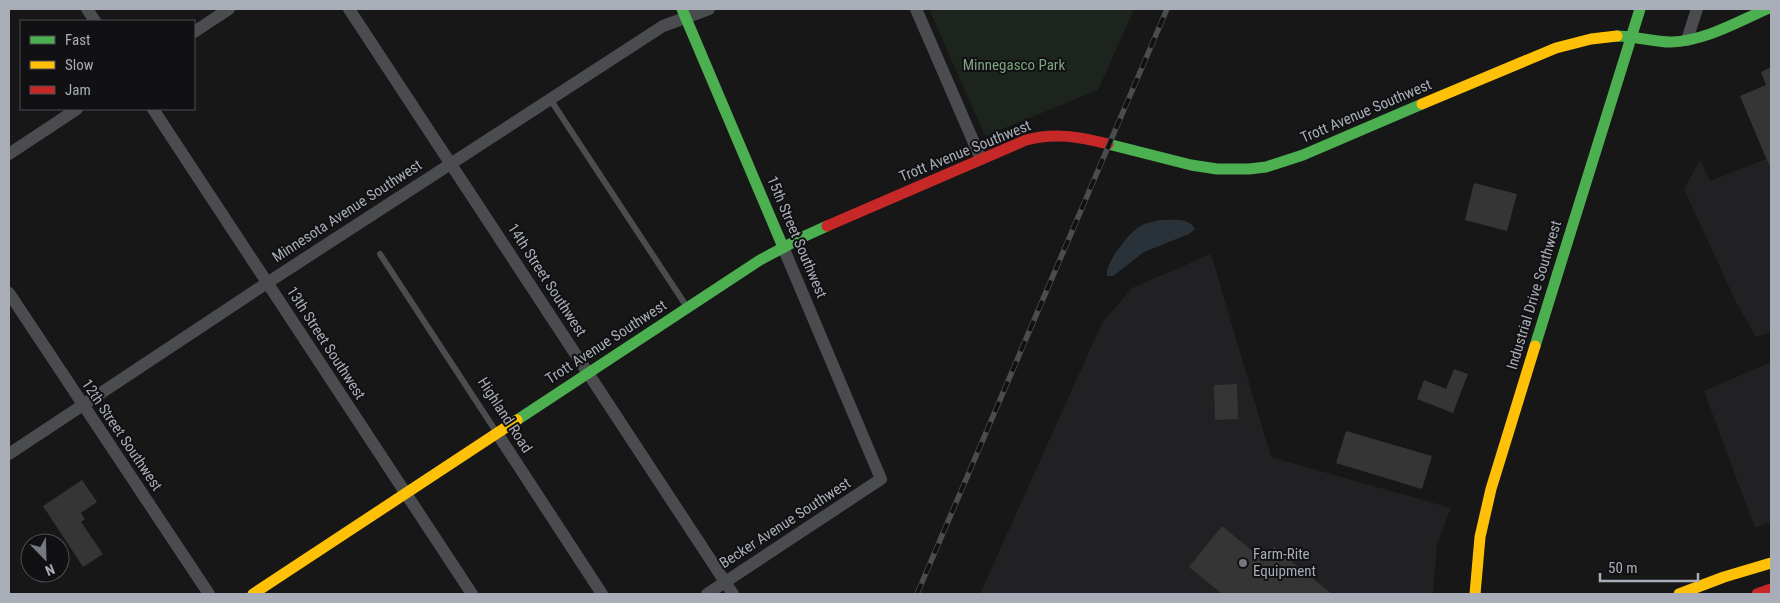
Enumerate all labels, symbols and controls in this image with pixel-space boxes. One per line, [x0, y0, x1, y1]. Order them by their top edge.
legend [20, 20, 195, 110]
text: Fast [65, 31, 90, 49]
text: Slow [65, 56, 94, 74]
park label: Minnegasco Park [963, 56, 1065, 74]
street label: Trott Avenue Southwest [1298, 75, 1434, 147]
text: Jam [65, 81, 91, 99]
street label: Trott Avenue Southwest [897, 116, 1033, 186]
street label: Minnesota Avenue Southwest [269, 156, 425, 266]
street label: 15th Street Southwest [763, 173, 831, 301]
street label: Industrial Drive Southwest [1503, 218, 1565, 372]
street label: 14th Street Southwest [504, 220, 590, 340]
street label: 13th Street Southwest [283, 283, 369, 403]
street label: Trott Avenue Southwest [542, 296, 670, 388]
street label: Highland Road [474, 374, 536, 456]
street label: 12th Street Southwest [78, 376, 166, 494]
street label: Becker Avenue Southwest [716, 474, 854, 572]
north arrow [20, 533, 70, 583]
place label: Farm-Rite Equipment [1253, 545, 1316, 580]
scale bar [1600, 550, 1698, 582]
marker: Farm-Rite Equipment [1237, 557, 1249, 569]
text: 50 m [1608, 559, 1638, 577]
text: N [43, 561, 57, 579]

